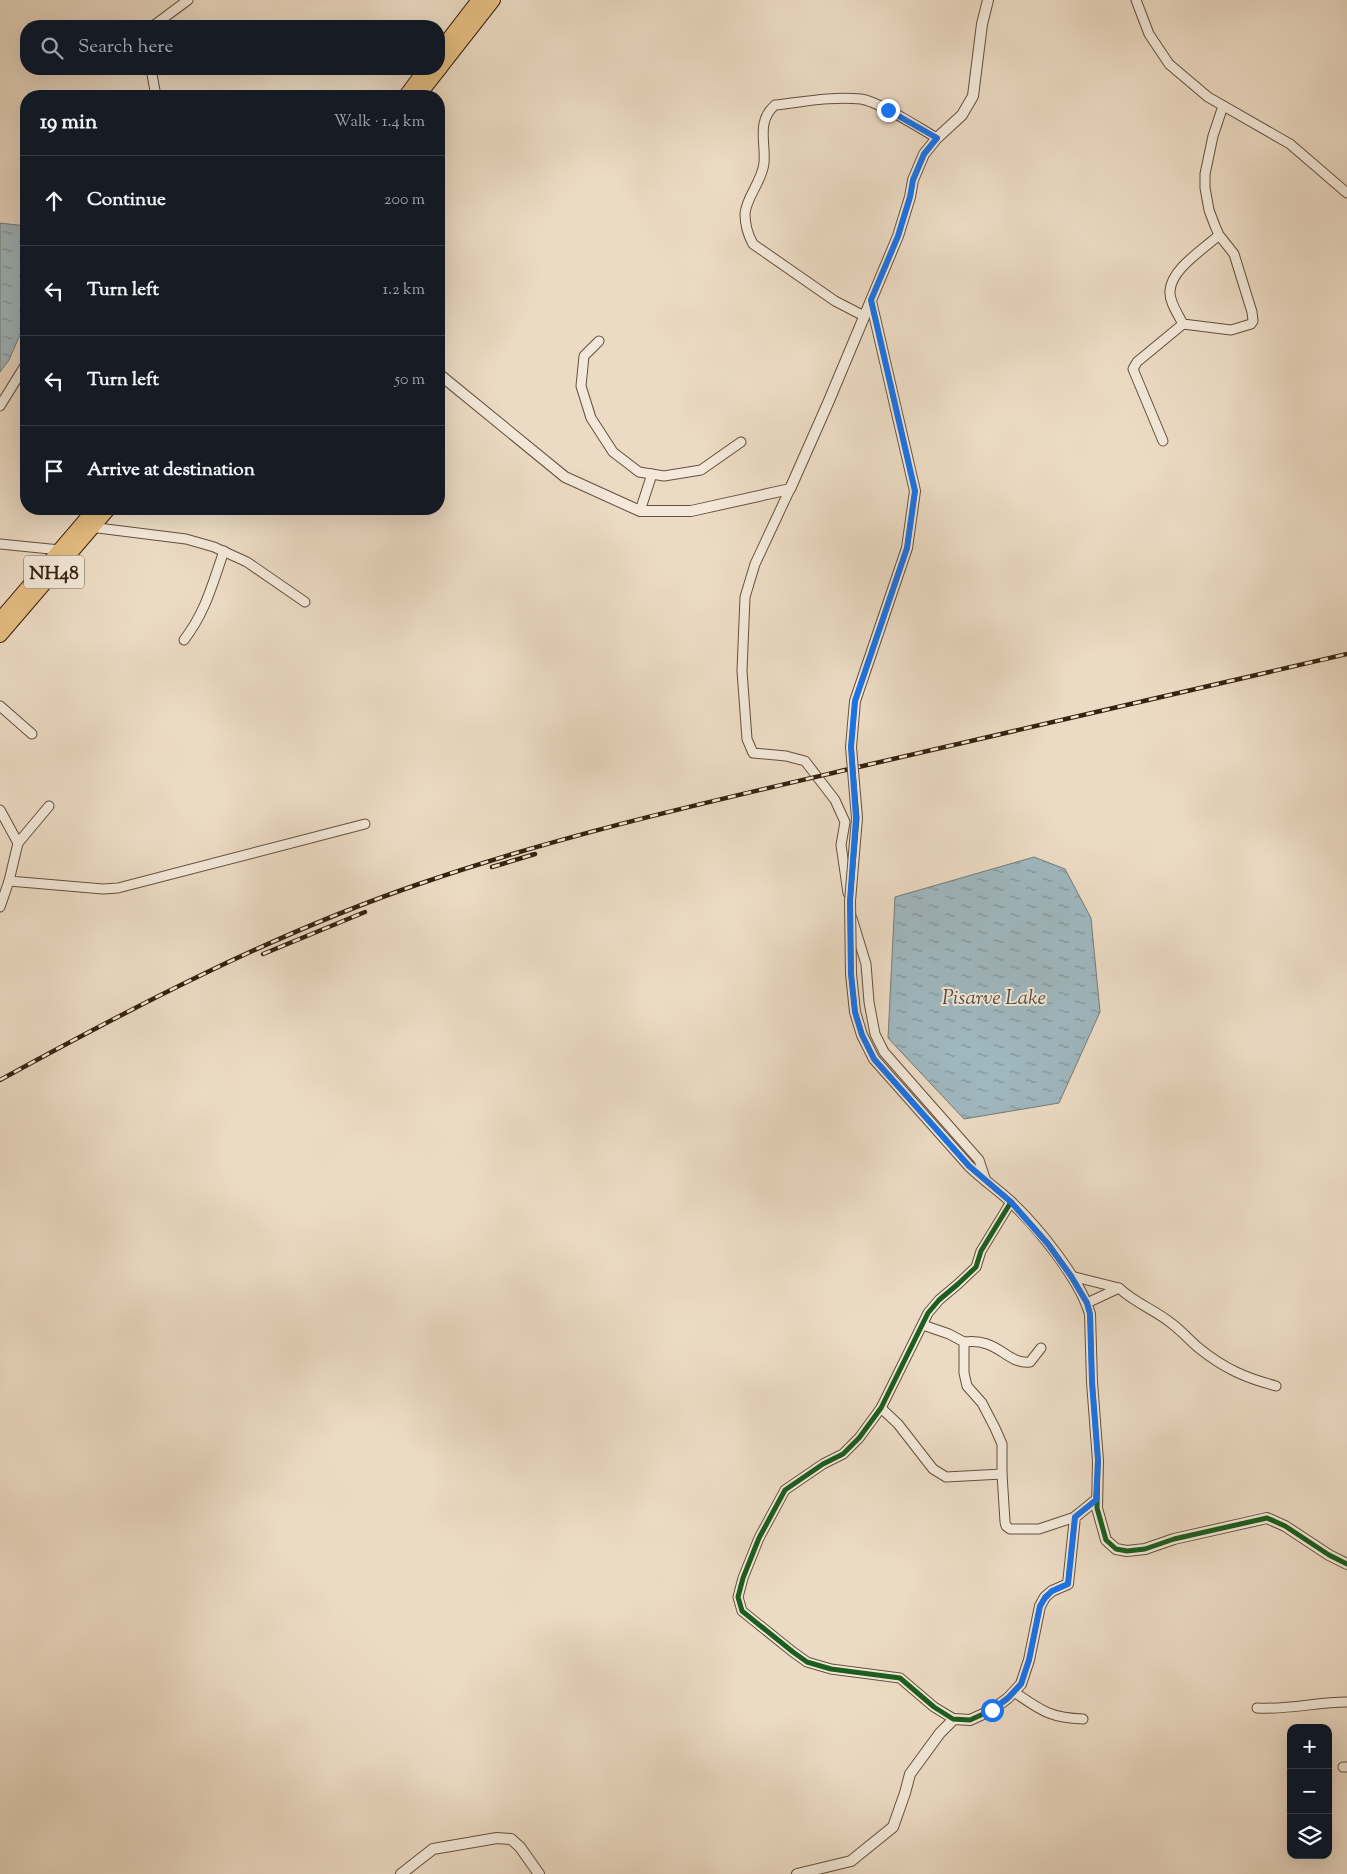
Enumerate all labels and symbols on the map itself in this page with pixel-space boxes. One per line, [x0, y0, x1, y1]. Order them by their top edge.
route end [877, 99, 900, 122]
road number: NH48 [24, 556, 84, 588]
water label: Pisarve Lake [942, 984, 1046, 1014]
route start [981, 1699, 1004, 1722]

